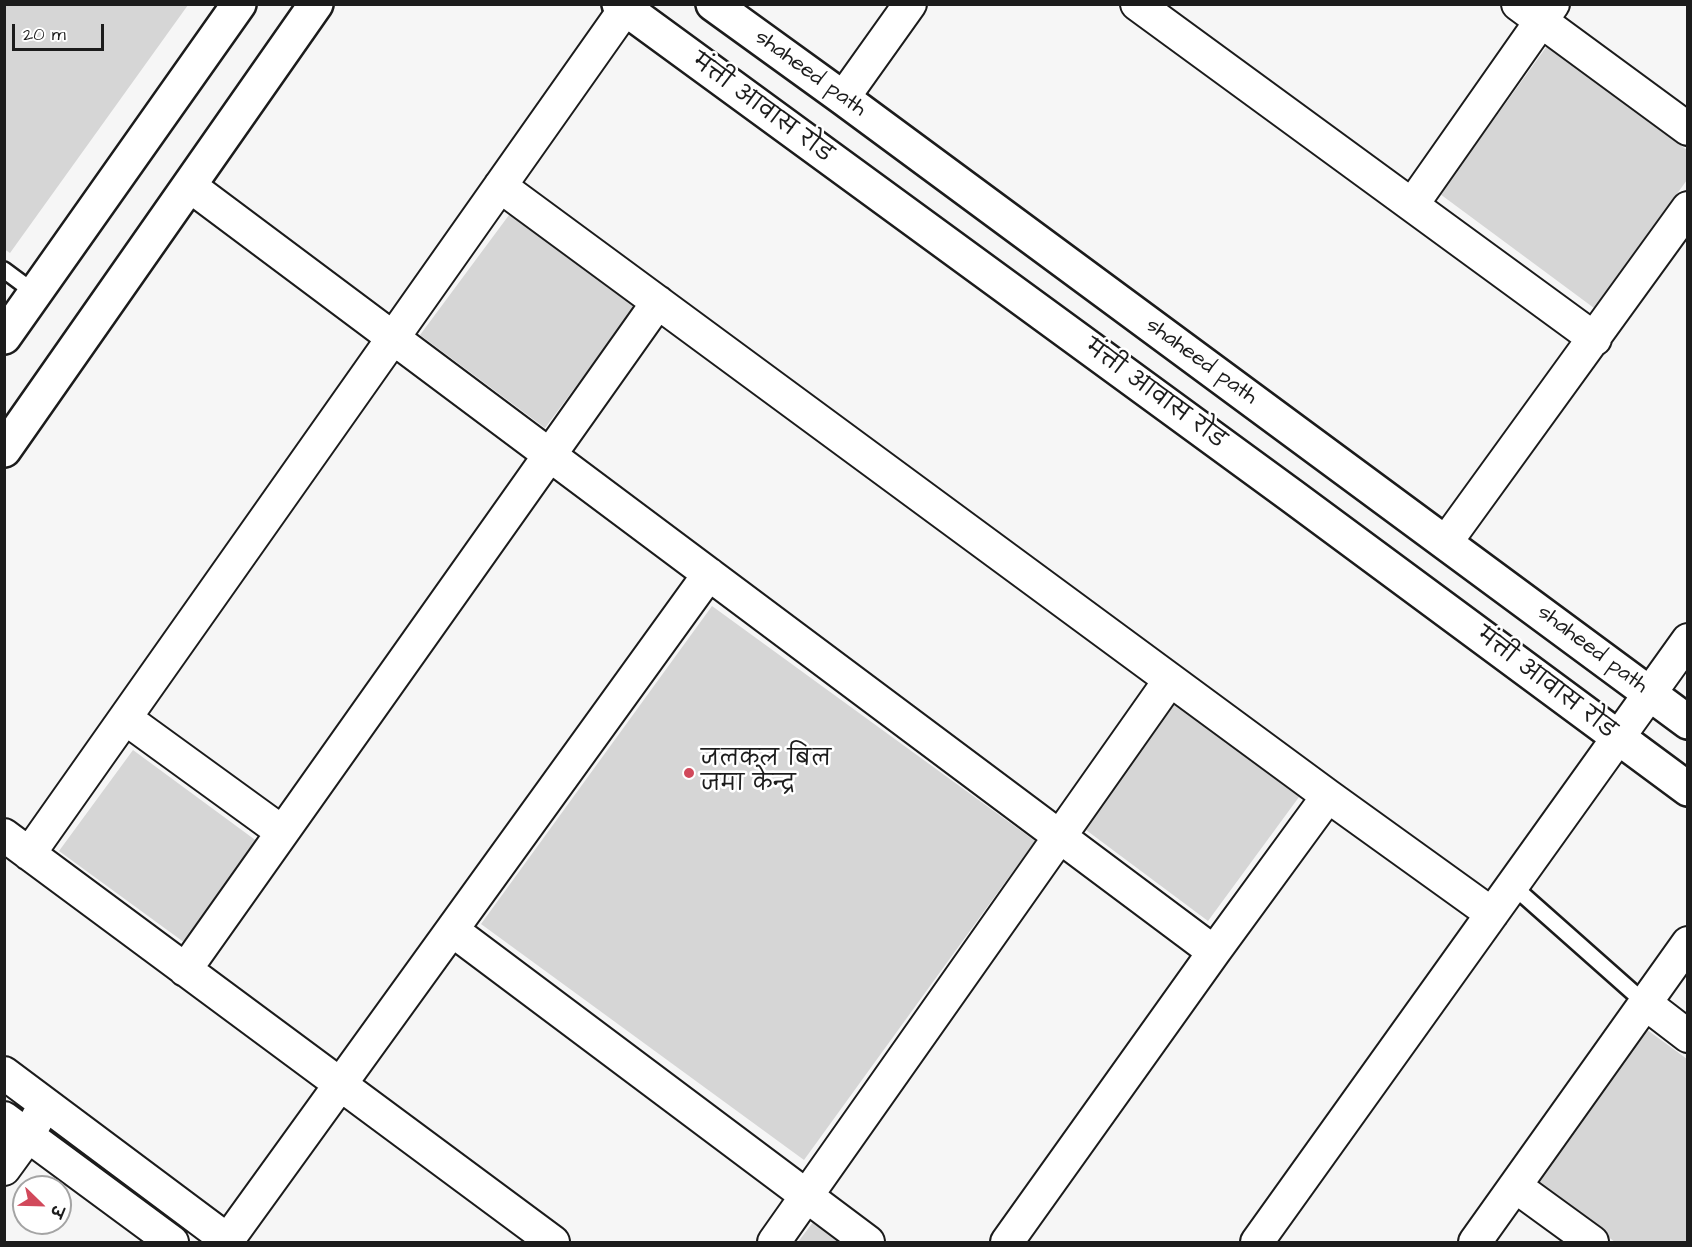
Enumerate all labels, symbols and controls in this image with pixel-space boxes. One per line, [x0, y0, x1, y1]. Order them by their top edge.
scale bar [15, 12, 106, 50]
text: 20 m [23, 22, 66, 47]
street label: shaheed path [749, 25, 871, 123]
street label: मंत्ती आवास रोड [685, 49, 837, 169]
street label: shaheed path [1140, 313, 1262, 411]
street label: मंत्ती आवास रोड [1078, 335, 1230, 455]
street label: shaheed path [1532, 600, 1652, 700]
street label: मंत्ती आवास रोड [1470, 623, 1620, 745]
place label: जलकल बिल जमा केन्द्र [701, 747, 831, 798]
marker: जलकल बिल जमा केन्द्र [682, 766, 696, 780]
north arrow [12, 1175, 72, 1235]
text: उ [45, 1202, 69, 1220]

